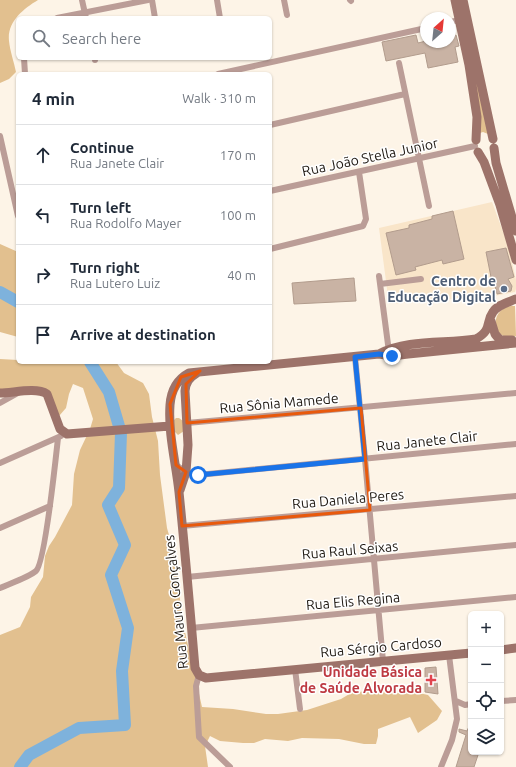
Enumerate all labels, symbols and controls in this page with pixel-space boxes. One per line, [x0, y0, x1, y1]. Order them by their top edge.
north arrow [420, 12, 456, 48]
search box [16, 16, 272, 60]
icon: search [30, 27, 52, 49]
text: Search here [62, 30, 141, 47]
text: 4 min [32, 89, 75, 108]
text: Walk · 310 m [182, 91, 256, 105]
street label: Rua João Stella Junior [300, 135, 440, 179]
text: Continue [70, 139, 134, 156]
icon: ahead [32, 144, 54, 166]
text: 170 m [220, 148, 256, 162]
text: Rua Janete Clair [70, 156, 164, 170]
text: Turn left [70, 199, 131, 216]
icon: left [32, 204, 54, 226]
text: 100 m [220, 208, 256, 222]
text: Rua Rodolfo Mayer [70, 216, 181, 230]
text: Turn right [70, 259, 140, 276]
icon: right [32, 264, 54, 286]
text: 40 m [227, 268, 256, 282]
place label: Centro de Educação Digital [387, 273, 496, 306]
text: Rua Lutero Luiz [70, 276, 160, 290]
marker: Centro de Educação Digital [499, 284, 509, 294]
icon: arrive [32, 324, 54, 346]
text: Arrive at destination [70, 326, 216, 343]
route end [383, 347, 401, 365]
street label: Rua Sônia Mamede [219, 390, 339, 416]
street label: Rua Janete Clair [376, 428, 479, 454]
route start [189, 466, 207, 484]
street label: Rua Daniela Peres [291, 486, 405, 512]
street label: Rua Mauro Gonçalves [161, 534, 191, 670]
street label: Rua Raul Seixas [301, 538, 399, 562]
street label: Rua Elis Regina [305, 589, 401, 613]
map controls [468, 611, 504, 755]
button: + [468, 611, 504, 647]
street label: Rua Sérgio Cardoso [320, 634, 442, 660]
button: − [468, 647, 504, 683]
place label: Unidade Básica de Saúde Alvorada [300, 664, 422, 696]
marker: Unidade Básica de Saúde Alvorada [425, 674, 437, 686]
button: locate [468, 683, 504, 719]
button: layers [468, 719, 504, 755]

